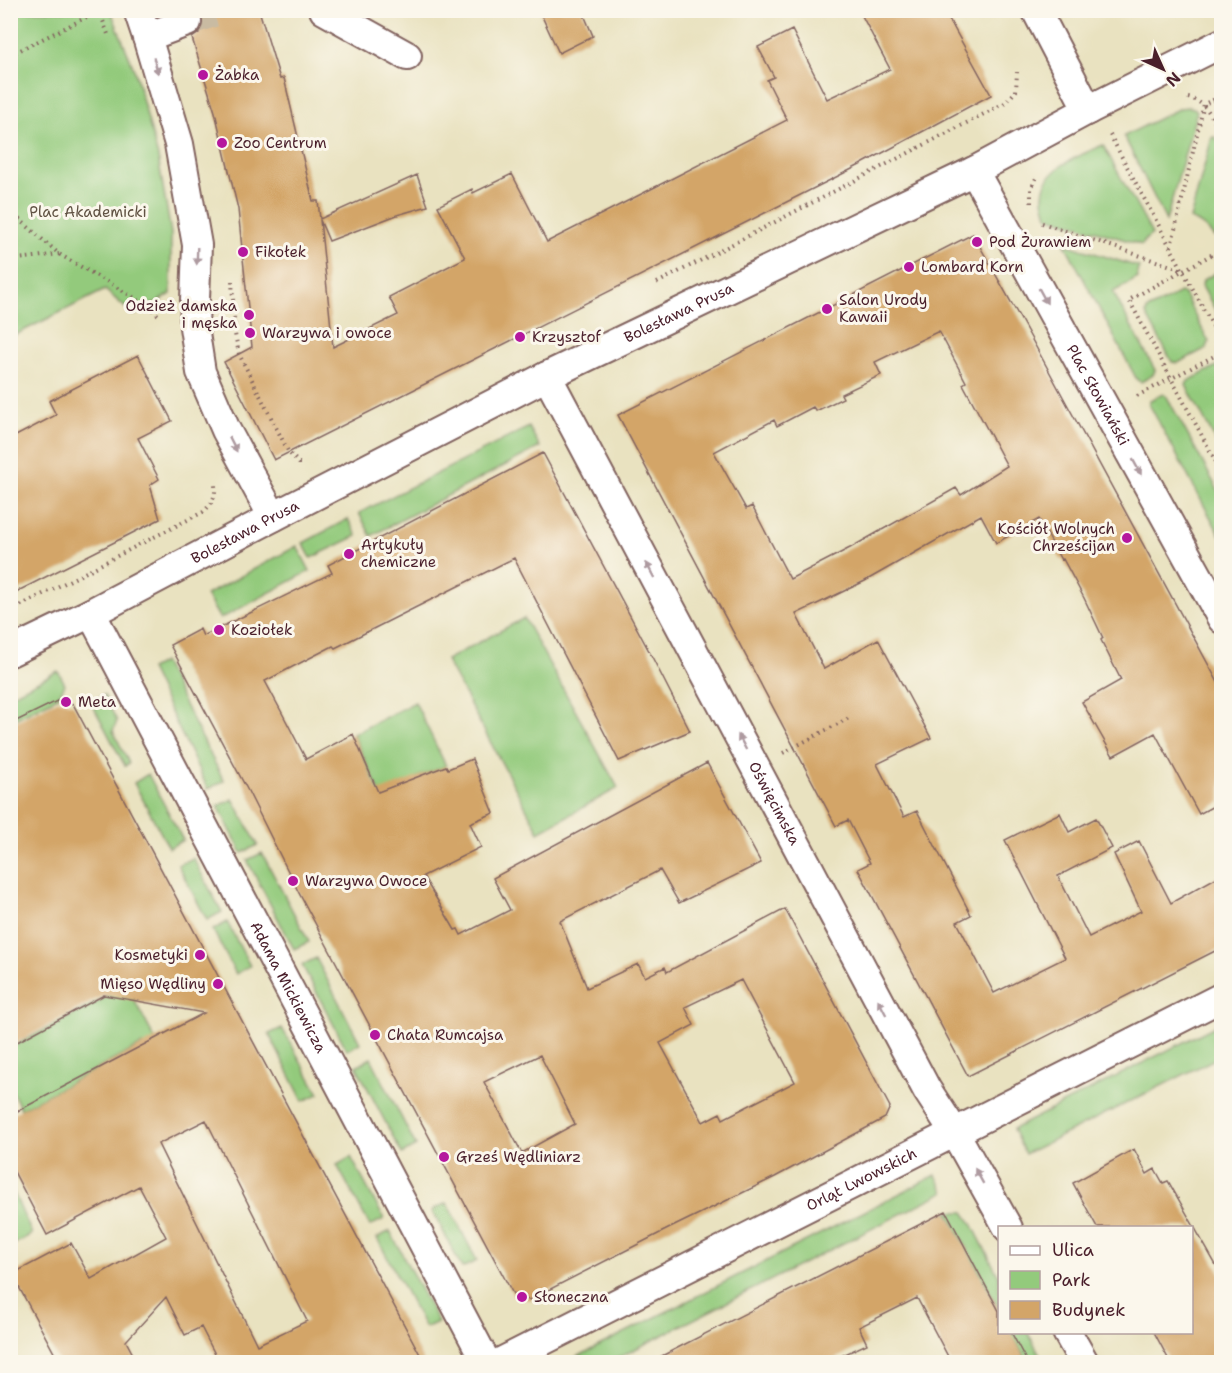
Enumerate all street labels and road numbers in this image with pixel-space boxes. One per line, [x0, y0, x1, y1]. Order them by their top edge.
street label: Bolesława Prusa [621, 278, 737, 348]
street label: Plac Słowiański [1062, 341, 1134, 449]
street label: Bolesława Prusa [188, 495, 303, 568]
street label: Oświęcimska [744, 758, 805, 849]
street label: Adama Mickiewicza [245, 918, 331, 1057]
street label: Orląt Lwowskich [803, 1143, 920, 1216]

